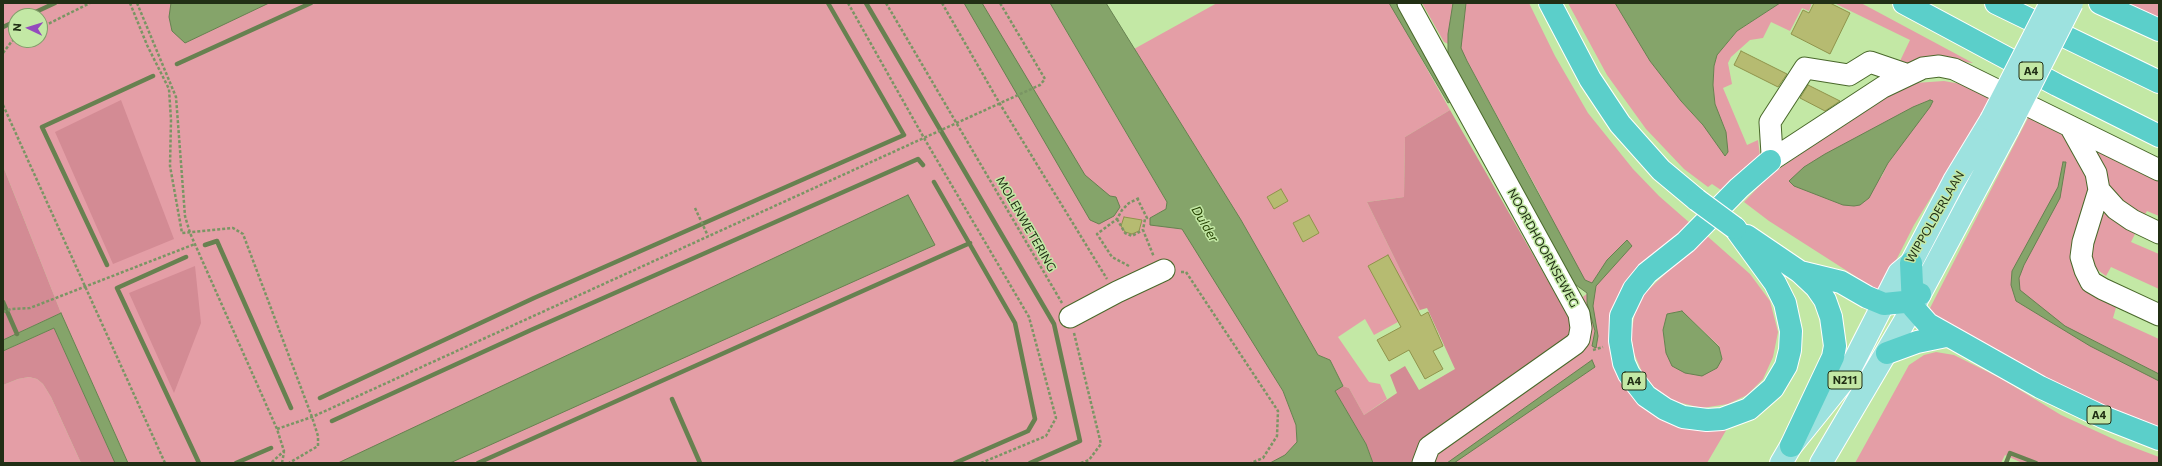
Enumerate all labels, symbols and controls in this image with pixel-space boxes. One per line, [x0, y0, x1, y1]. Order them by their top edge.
north arrow [8, 8, 48, 48]
text: N [10, 23, 23, 32]
road number: A4 [2019, 62, 2043, 80]
street label: WIPPOLDERLAAN [1903, 168, 1967, 266]
street label: MOLENWETERING [993, 174, 1059, 274]
street label: NOORDHOORNSEWEG [1504, 186, 1582, 310]
water label: Dulder [1188, 203, 1222, 245]
road number: N211 [1828, 371, 1862, 389]
road number: A4 [1622, 372, 1646, 390]
road number: A4 [2087, 406, 2111, 424]

